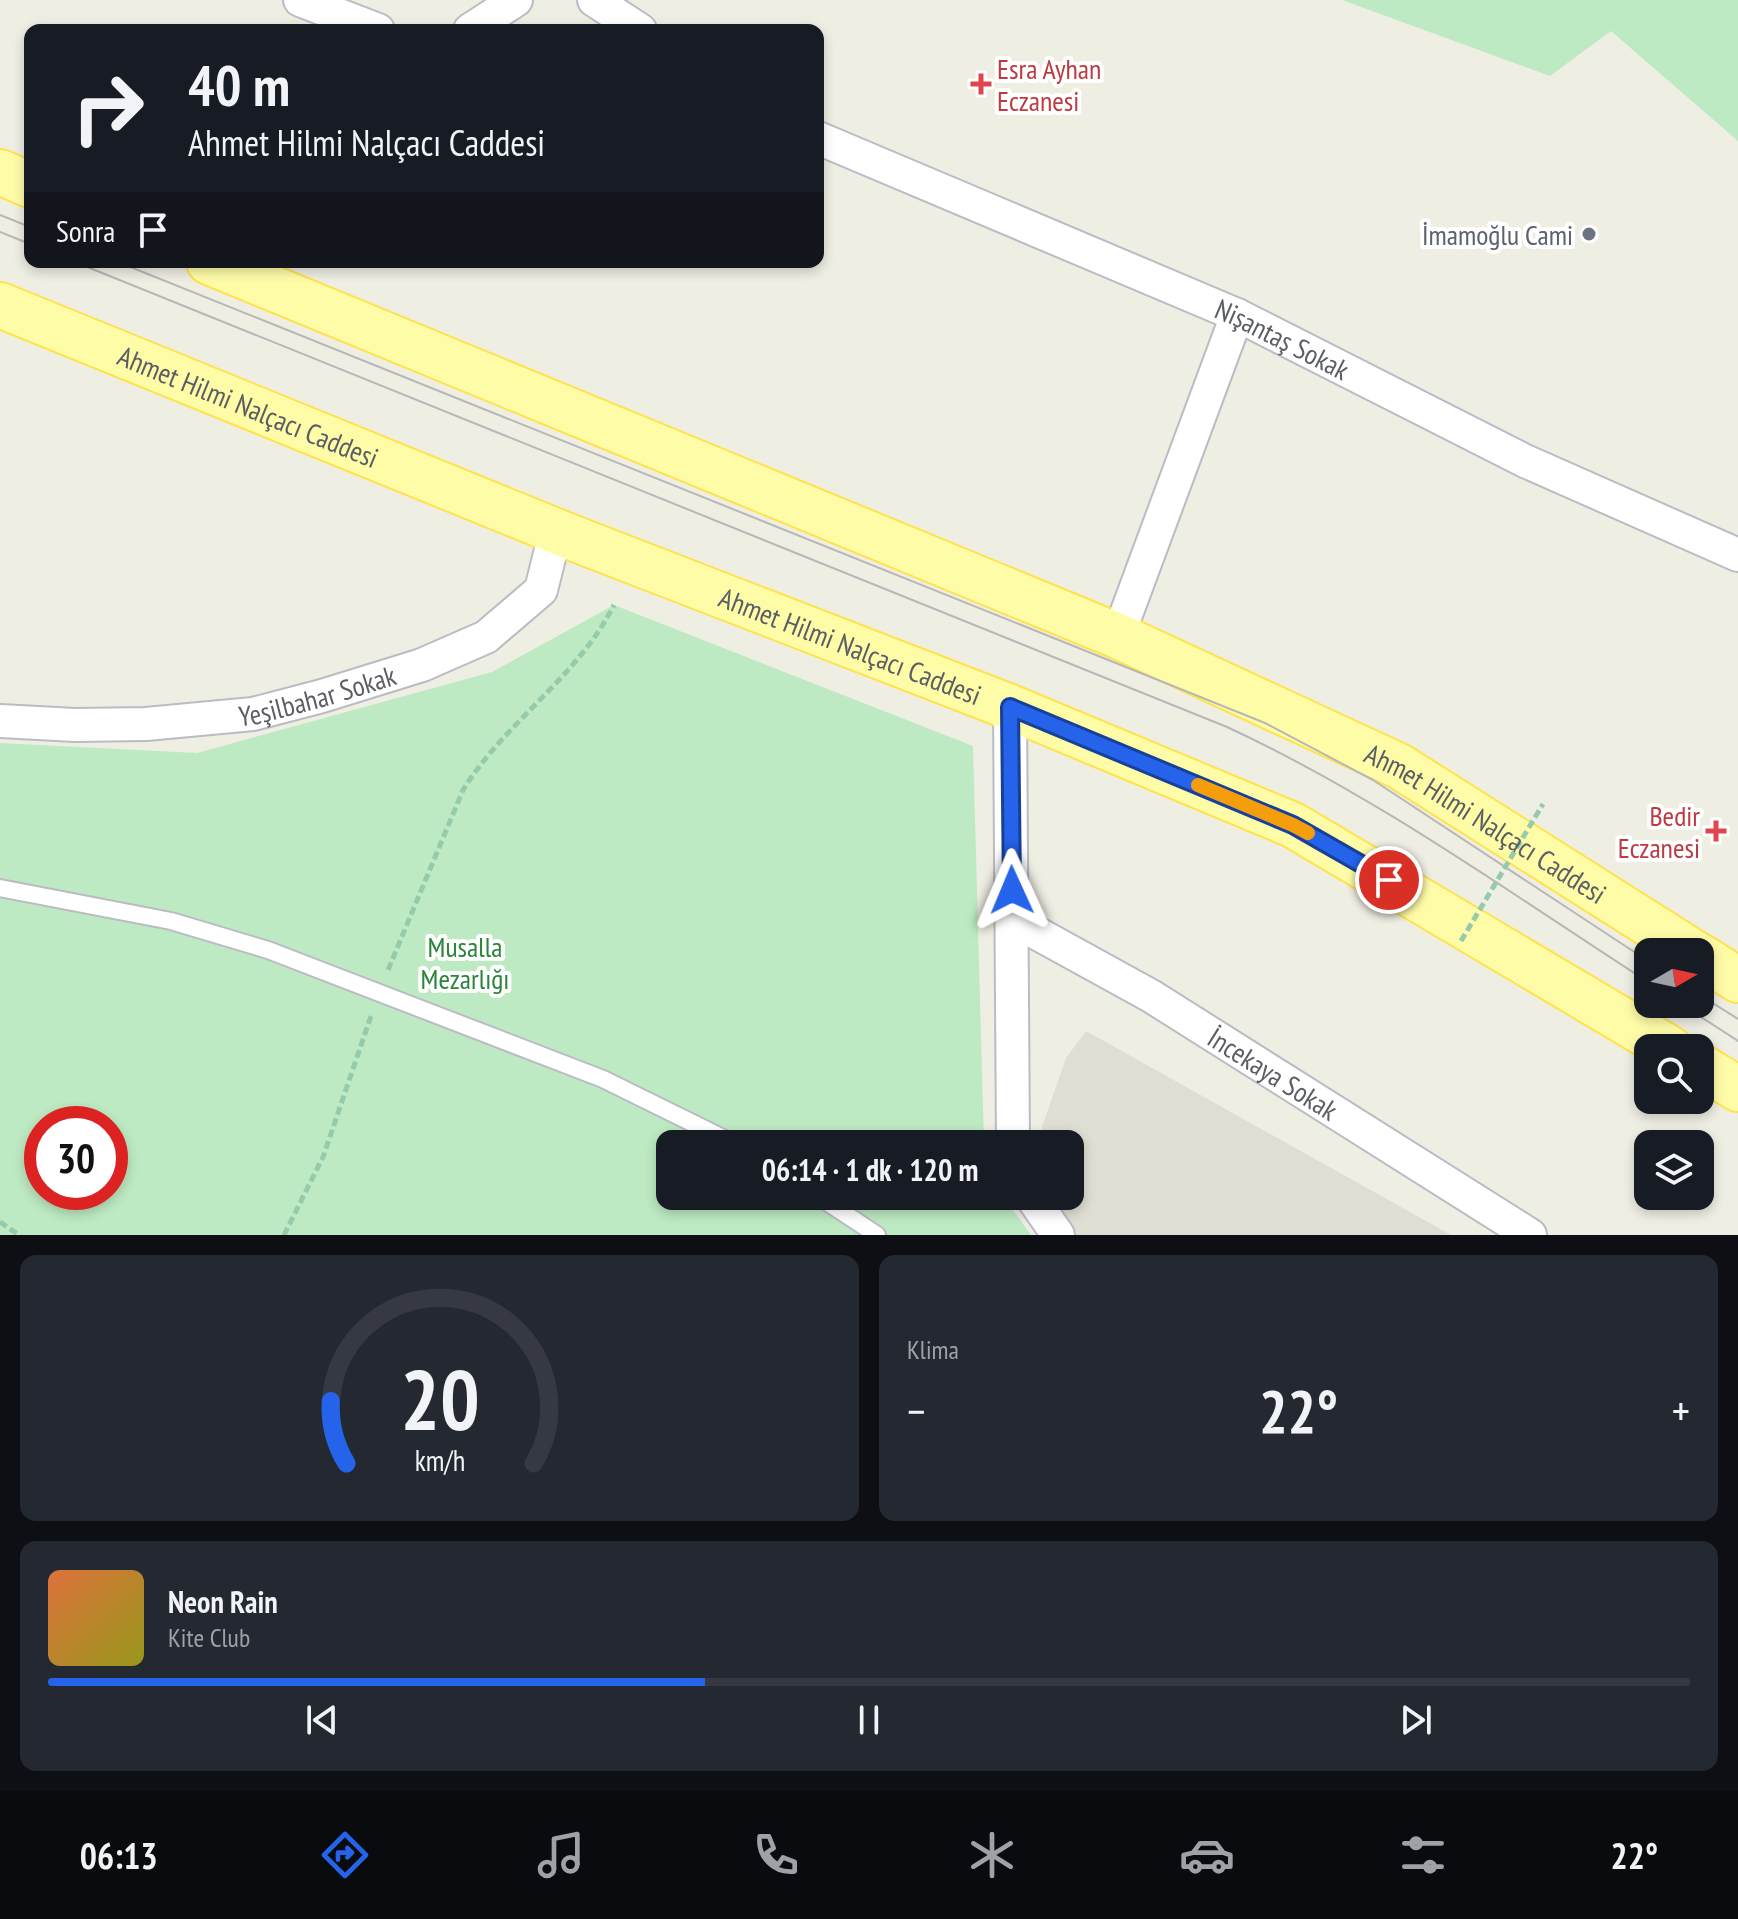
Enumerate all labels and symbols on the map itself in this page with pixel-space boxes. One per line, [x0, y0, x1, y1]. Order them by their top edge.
place label: Esra Ayhan Eczanesi [997, 50, 1101, 119]
marker: Esra Ayhan Eczanesi [972, 75, 990, 93]
place label: İmamoğlu Cami [1422, 216, 1573, 253]
marker: İmamoğlu Cami [1580, 225, 1598, 243]
street label: Nişantaş Sokak [1210, 290, 1356, 388]
street label: Ahmet Hilmi Nalçacı Caddesi [113, 336, 384, 475]
street label: Ahmet Hilmi Nalçacı Caddesi [714, 578, 987, 713]
street label: Yeşilbahar Sokak [237, 656, 400, 734]
street label: Ahmet Hilmi Nalçacı Caddesi [1359, 734, 1614, 911]
place label: Bedir Eczanesi [1618, 797, 1700, 866]
marker: Bedir Eczanesi [1707, 822, 1725, 840]
pin [1355, 846, 1423, 914]
position arrow [970, 848, 1054, 932]
park label: Musalla Mezarlığı [421, 928, 509, 997]
north arrow [1634, 938, 1714, 1018]
street label: İncekaya Sokak [1201, 1018, 1345, 1128]
speed limit sign: 30 [24, 1106, 128, 1210]

